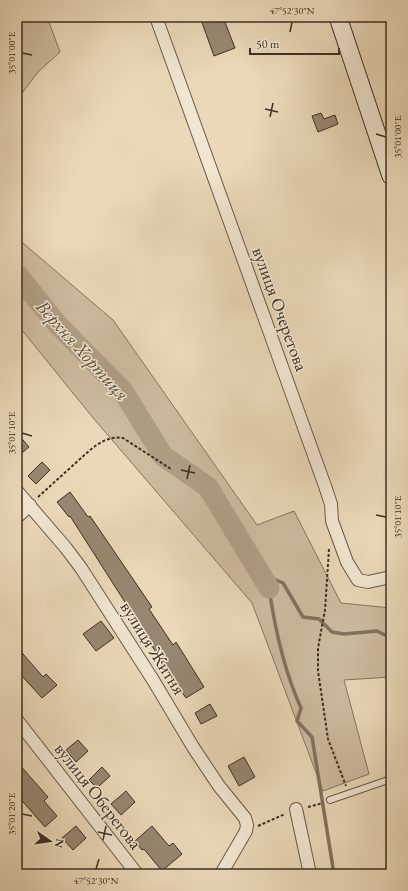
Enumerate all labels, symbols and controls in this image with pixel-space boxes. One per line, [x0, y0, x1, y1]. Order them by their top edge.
text: 47°52'30"N [270, 4, 315, 17]
scale bar [250, 30, 339, 56]
text: 35°01'00"E [5, 31, 18, 74]
text: 50 m [256, 36, 280, 52]
text: 35°01'00"E [391, 115, 404, 158]
street label: вулиця Очеретова [247, 244, 314, 375]
water label: Верхня Хортиця [30, 294, 135, 406]
text: 35°01'10"E [5, 411, 18, 454]
text: 35°01'10"E [391, 495, 404, 538]
street label: вулиця Житня [116, 597, 191, 699]
street label: вулиця Оберегова [49, 738, 148, 854]
text: 35°01'20"E [5, 792, 18, 835]
north arrow [30, 821, 70, 861]
text: N [52, 837, 68, 849]
text: 47°52'30"N [74, 874, 119, 887]

